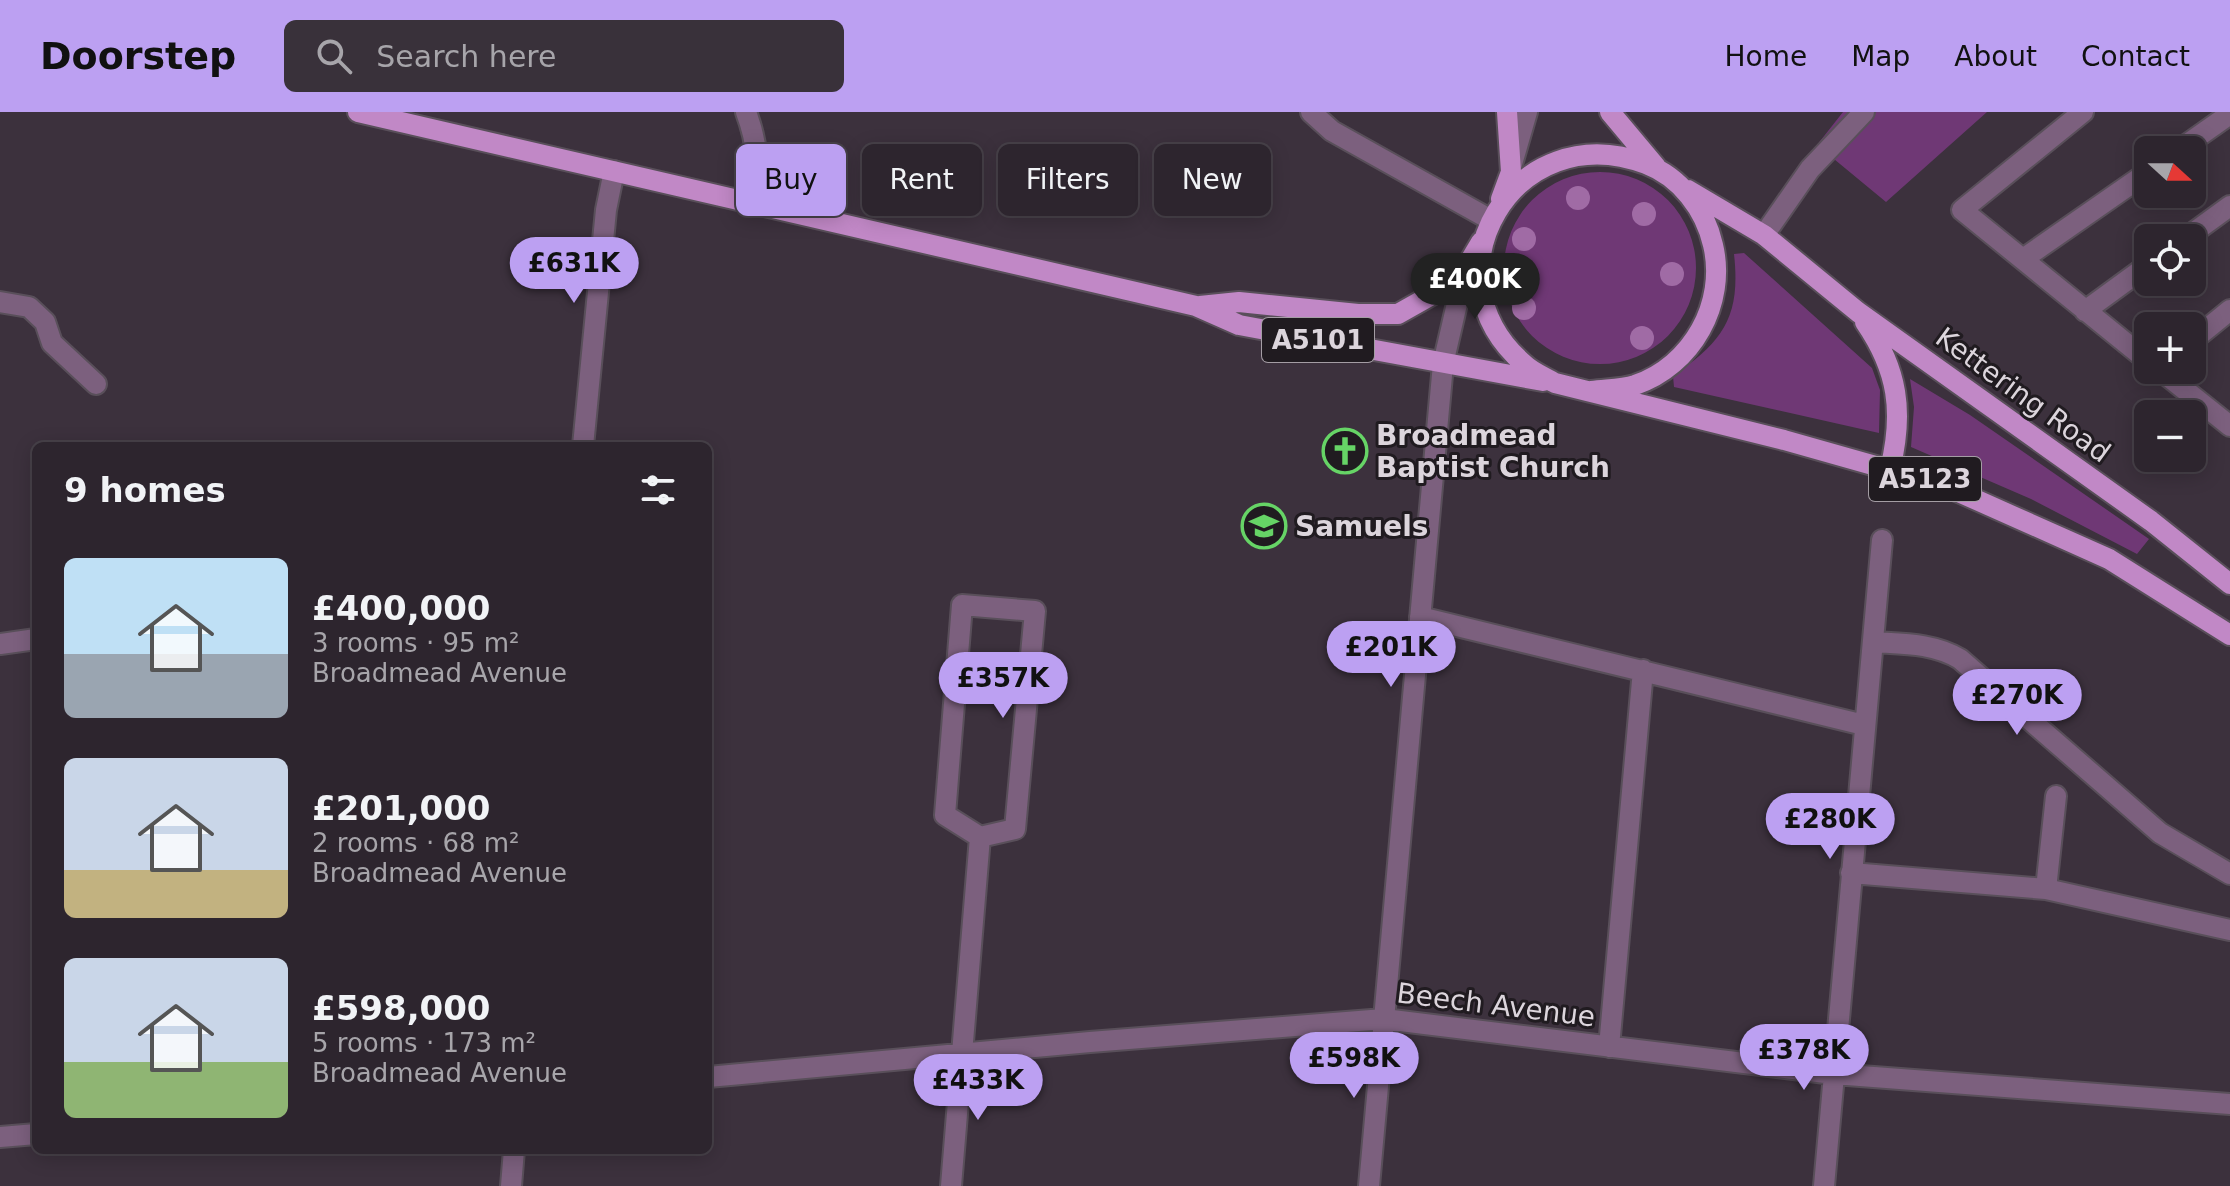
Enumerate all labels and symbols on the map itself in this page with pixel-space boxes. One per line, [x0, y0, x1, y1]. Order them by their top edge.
north arrow [2134, 136, 2206, 208]
pin: £631K [518, 237, 630, 305]
pin: £400K [1419, 253, 1531, 321]
road number: A5101 [1262, 318, 1374, 362]
street label: Kettering Road [1929, 321, 2117, 469]
place label: Broadmead Baptist Church [1376, 419, 1610, 484]
church icon: Broadmead Baptist Church [1321, 427, 1369, 475]
road number: A5123 [1869, 457, 1981, 501]
school or university icon: Samuels [1240, 502, 1288, 550]
place label: Samuels [1295, 510, 1428, 543]
pin: £201K [1335, 621, 1447, 689]
pin: £357K [947, 652, 1059, 720]
pin: £270K [1961, 669, 2073, 737]
pin: £280K [1774, 793, 1886, 861]
street label: Beech Avenue [1395, 976, 1597, 1034]
pin: £378K [1748, 1024, 1860, 1092]
pin: £598K [1298, 1032, 1410, 1100]
pin: £433K [922, 1054, 1034, 1122]

